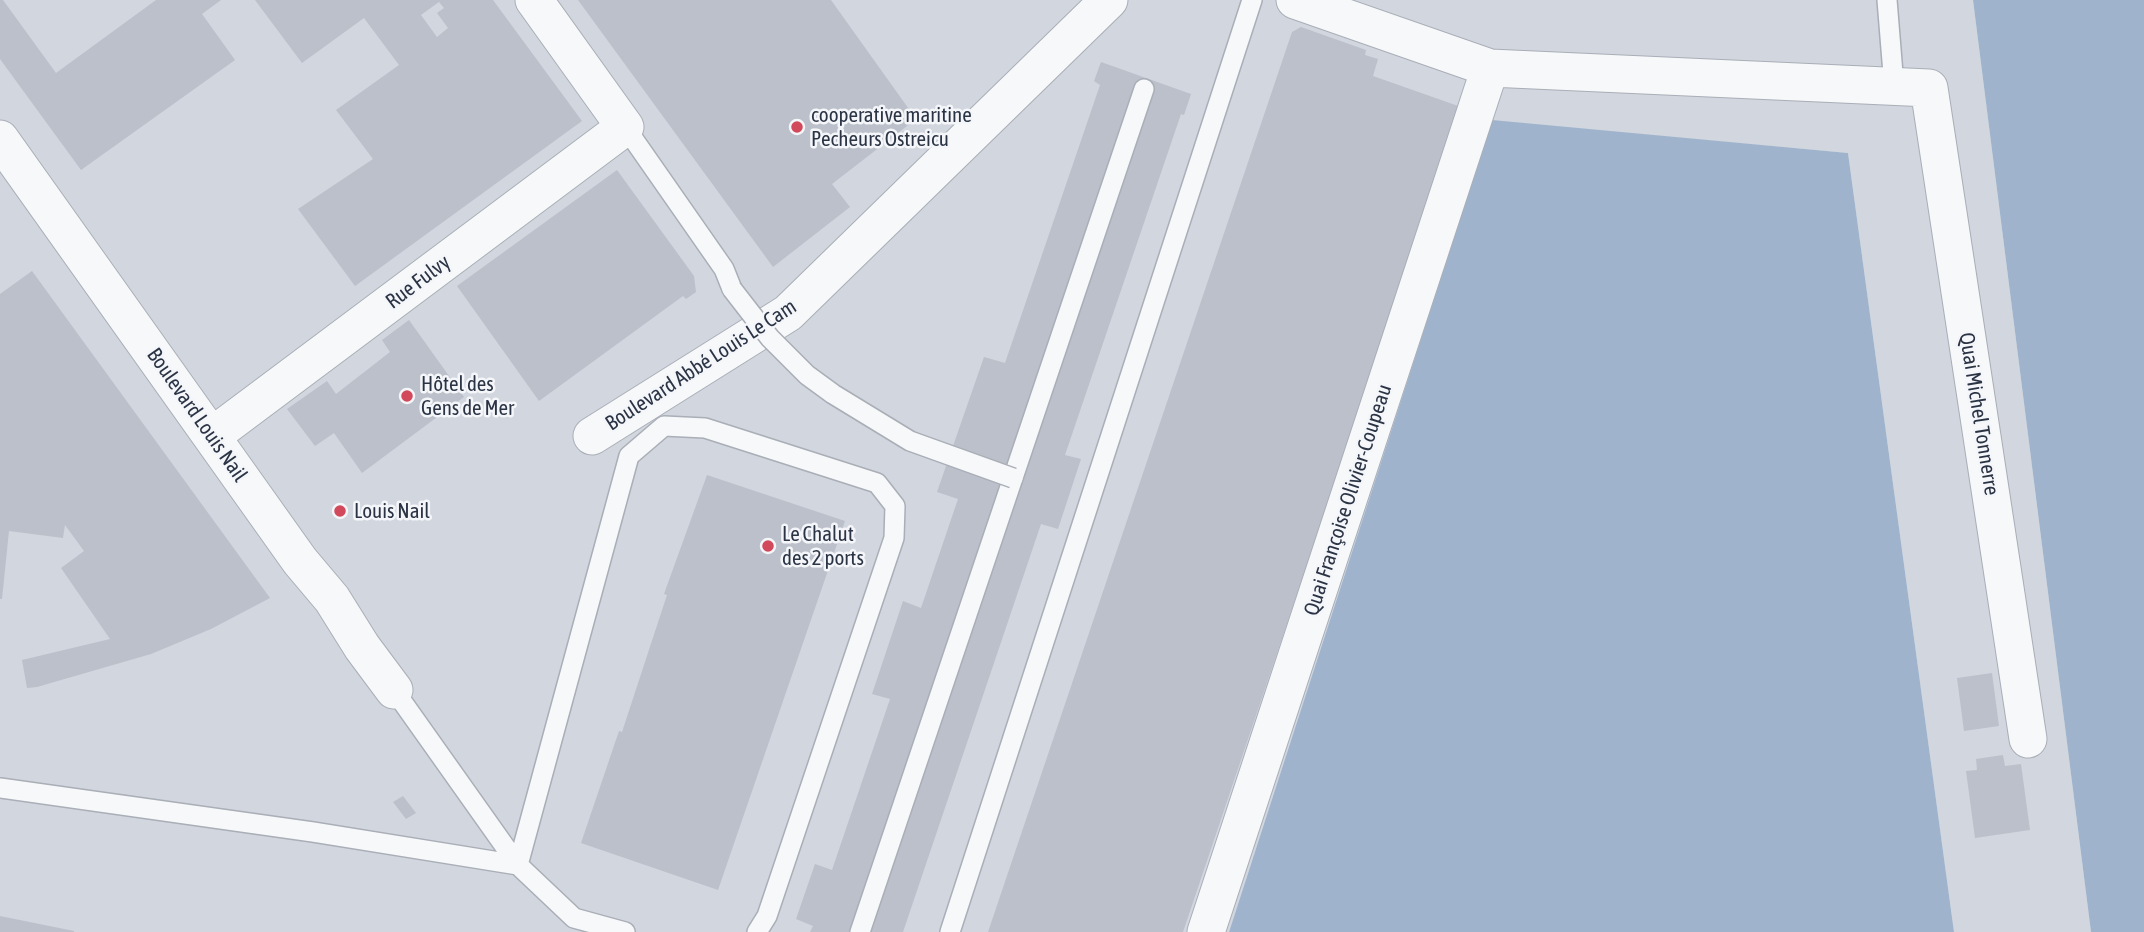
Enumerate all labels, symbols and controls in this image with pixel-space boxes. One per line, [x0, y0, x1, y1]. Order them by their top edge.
place label: cooperative maritine Pecheurs Ostreicu [811, 102, 972, 152]
marker: cooperative maritine Pecheurs Ostreicu [789, 119, 805, 135]
street label: Rue Fulvy [381, 250, 455, 314]
street label: Boulevard Abbé Louis Le Cam [601, 294, 801, 436]
street label: Quai Michel Tonnerre [1954, 331, 2004, 497]
street label: Boulevard Louis Nail [141, 343, 253, 487]
place label: Hôtel des Gens de Mer [421, 371, 514, 421]
street label: Quai Françoise Olivier-Coupeau [1299, 381, 1397, 619]
marker: Hôtel des Gens de Mer [399, 388, 415, 404]
place label: Louis Nail [354, 498, 430, 524]
marker: Louis Nail [332, 503, 348, 519]
place label: Le Chalut des 2 ports [782, 521, 864, 571]
marker: Le Chalut des 2 ports [760, 538, 776, 554]

